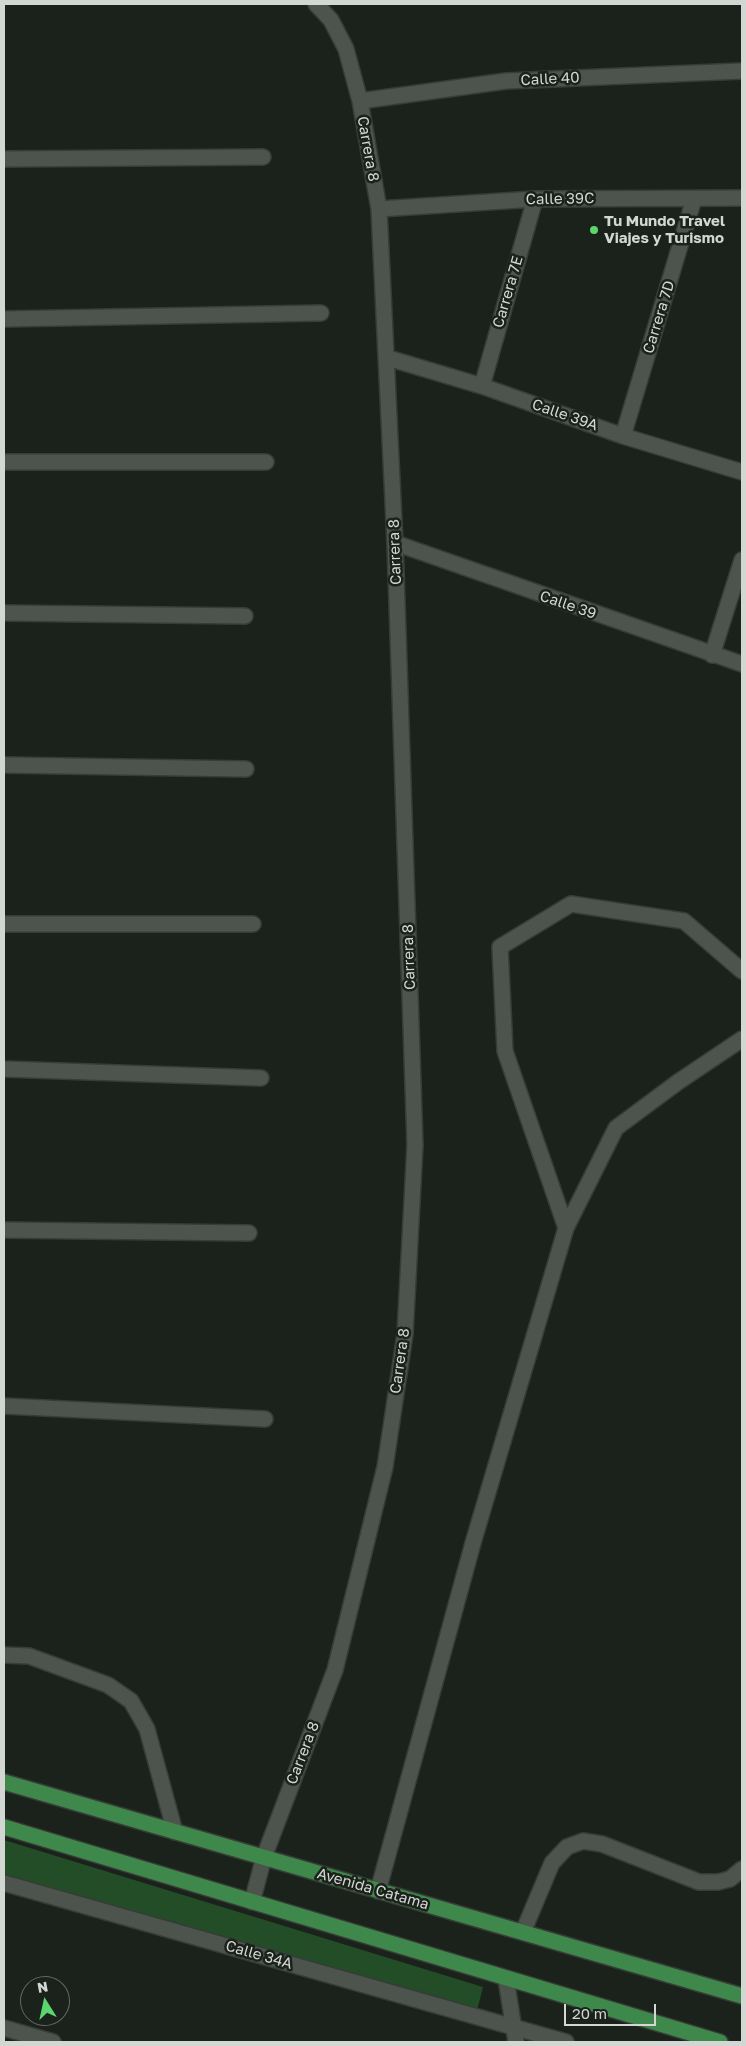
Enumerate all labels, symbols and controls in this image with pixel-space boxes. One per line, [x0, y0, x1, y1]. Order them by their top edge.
street label: Calle 40 [520, 68, 580, 90]
street label: Carrera 8 [353, 115, 383, 183]
street label: Calle 39C [526, 189, 594, 209]
place label: Tu Mundo Travel Viajes y Turismo [604, 212, 725, 247]
marker: Tu Mundo Travel Viajes y Turismo [588, 224, 600, 236]
street label: Carrera 7E [489, 254, 527, 330]
street label: Carrera 7D [639, 278, 679, 356]
street label: Calle 39A [530, 395, 600, 435]
street label: Carrera 8 [385, 519, 405, 585]
street label: Calle 39 [537, 587, 599, 623]
street label: Carrera 8 [399, 924, 419, 990]
street label: Carrera 8 [386, 1327, 414, 1395]
street label: Carrera 8 [283, 1719, 323, 1787]
street label: Avenida Catama [315, 1864, 431, 1914]
street label: Calle 34A [224, 1937, 294, 1973]
north arrow [20, 1976, 70, 2026]
text: N [36, 1977, 49, 1996]
scale bar [566, 1994, 658, 2026]
text: 20 m [572, 2004, 607, 2022]

